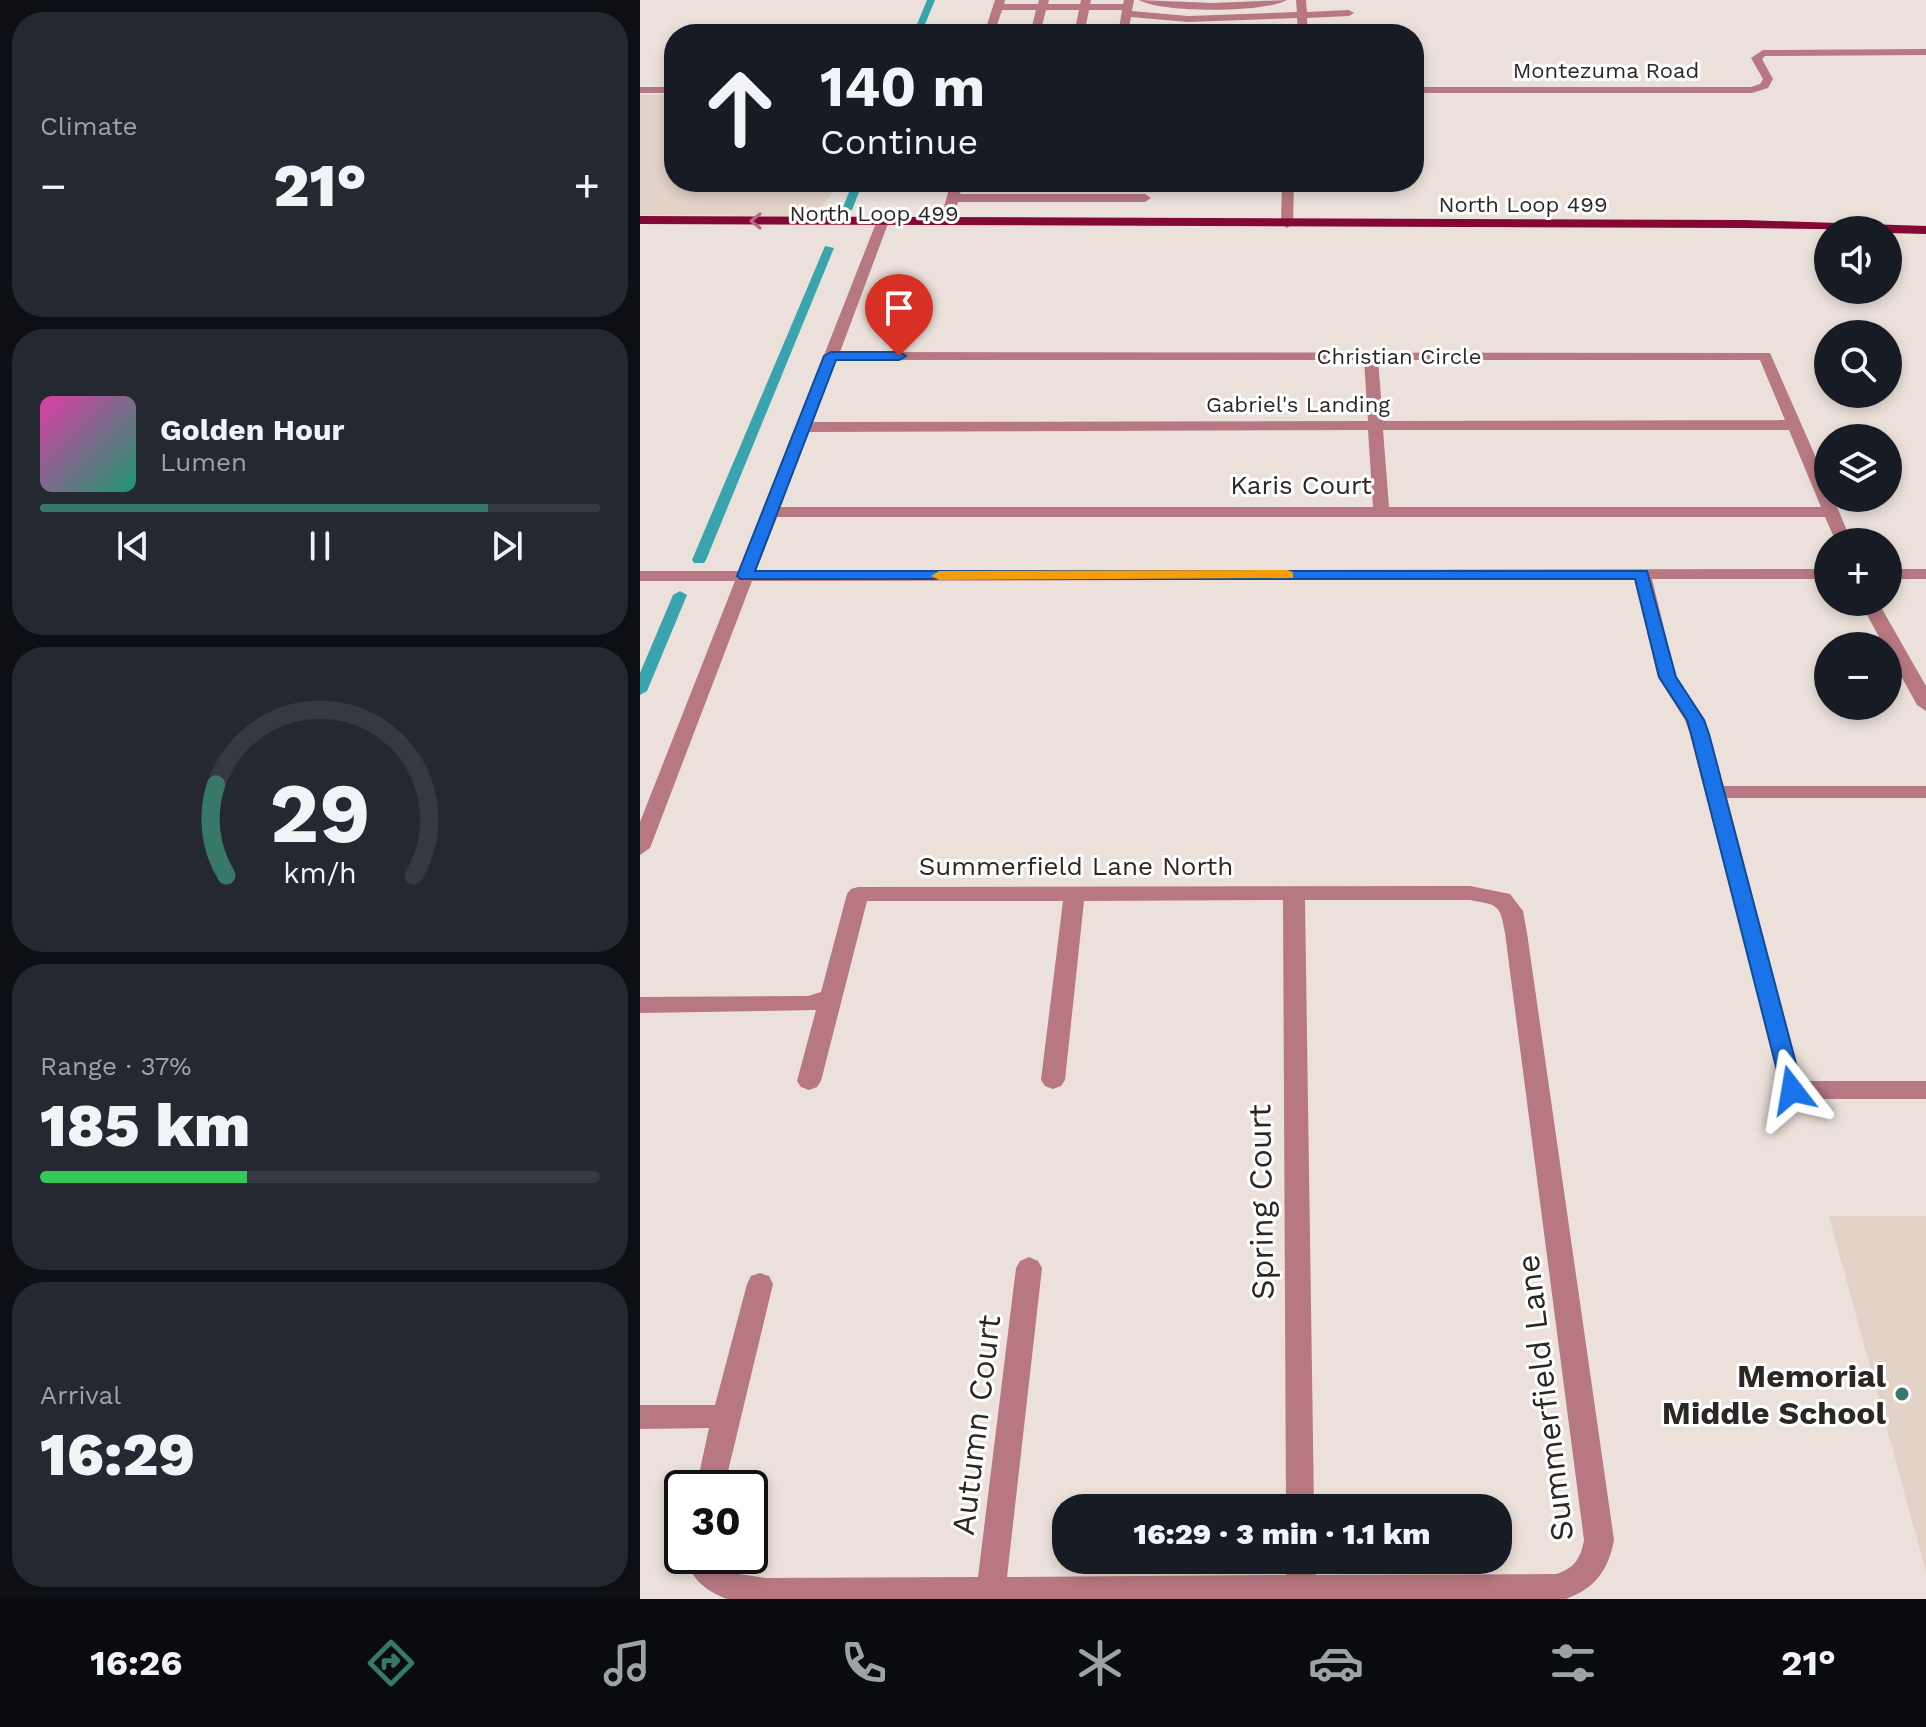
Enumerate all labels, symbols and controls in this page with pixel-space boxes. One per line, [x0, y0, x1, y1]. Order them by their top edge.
text: 140 m [820, 54, 985, 120]
icon: ahead [688, 56, 792, 160]
street label: Montezuma Road [1513, 58, 1699, 83]
text: Climate [40, 111, 138, 141]
text: Continue [820, 121, 978, 163]
text: 21° [273, 150, 367, 221]
text: − [40, 160, 67, 212]
text: + [573, 160, 600, 212]
street label: North Loop 499 [1439, 192, 1607, 217]
street label: North Loop 499 [790, 201, 958, 226]
one-way arrow [749, 212, 762, 230]
map controls [1814, 216, 1902, 720]
button: sound [1814, 216, 1902, 304]
pin [865, 274, 933, 356]
icon: arrive [877, 286, 921, 330]
button: search [1814, 320, 1902, 408]
street label: Christian Circle [1316, 344, 1482, 369]
street label: Gabriel's Landing [1206, 392, 1390, 417]
text: Golden Hour [160, 412, 344, 447]
button: layers [1814, 424, 1902, 512]
text: Lumen [160, 447, 247, 477]
street label: Karis Court [1230, 470, 1372, 500]
icon: previous [111, 524, 155, 568]
icon: pause [298, 524, 342, 568]
icon: next [485, 524, 529, 568]
button: + [1814, 528, 1902, 616]
button: − [1814, 632, 1902, 720]
text: 29 [270, 764, 370, 861]
street label: Summerfield Lane North [919, 851, 1233, 881]
text: km/h [283, 856, 357, 890]
position arrow [1750, 1048, 1834, 1132]
text: Range · 37% [40, 1051, 192, 1081]
text: 185 km [40, 1090, 250, 1161]
street label: Spring Court [1240, 1104, 1282, 1300]
street label: Summerfield Lane [1509, 1253, 1581, 1543]
street label: Autumn Court [944, 1313, 1008, 1537]
place label: Memorial Middle School [1662, 1357, 1887, 1432]
text: Arrival [40, 1380, 121, 1410]
marker: Memorial Middle School [1893, 1385, 1911, 1403]
text: 16:29 [40, 1419, 195, 1490]
speed limit sign: 30 [664, 1470, 768, 1574]
text: 16:29 · 3 min · 1.1 km [1134, 1516, 1430, 1551]
icon: directions [363, 1635, 419, 1691]
icon: music [599, 1635, 655, 1691]
icon: phone [836, 1635, 892, 1691]
icon: climate [1072, 1635, 1128, 1691]
icon: car [1308, 1635, 1364, 1691]
icon: filters [1545, 1635, 1601, 1691]
text: 16:26 [90, 1642, 182, 1684]
text: 21° [1781, 1642, 1836, 1684]

